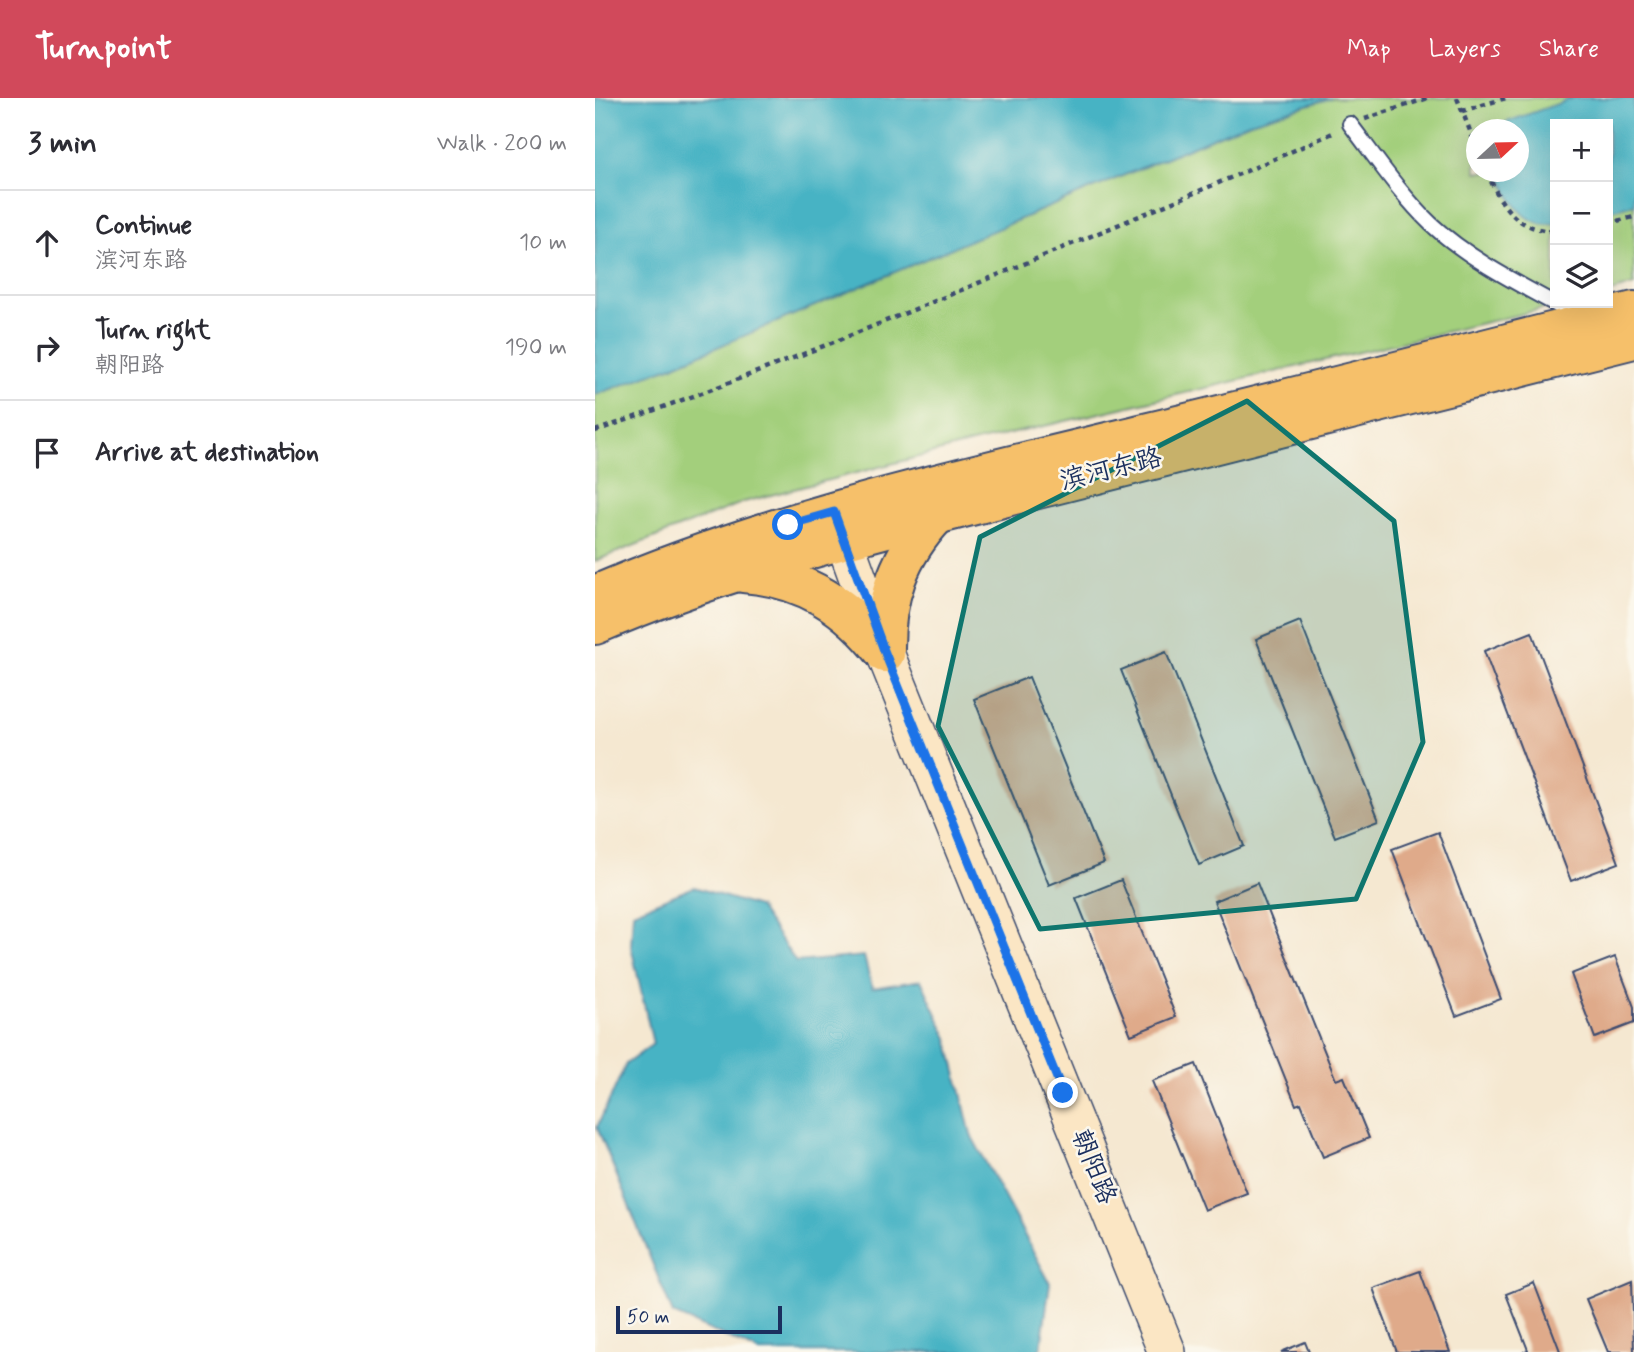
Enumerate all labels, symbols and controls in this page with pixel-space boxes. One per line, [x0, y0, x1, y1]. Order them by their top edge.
text: Turnpoint [35, 27, 172, 71]
text: Map [1347, 34, 1391, 65]
text: Layers [1429, 34, 1501, 65]
text: Share [1539, 34, 1599, 65]
north arrow [1466, 119, 1529, 182]
map controls [1550, 119, 1613, 308]
button: + [1550, 119, 1613, 182]
text: 3 min [28, 124, 97, 163]
text: Walk · 200 m [437, 129, 567, 159]
button: − [1550, 182, 1613, 245]
text: Continue [95, 209, 192, 243]
icon: ahead [28, 224, 66, 262]
text: 10 m [519, 228, 567, 258]
button: layers [1550, 245, 1613, 308]
text: 滨河东路 [95, 246, 187, 276]
text: Turn right [95, 314, 211, 348]
icon: right [28, 329, 66, 367]
text: 190 m [505, 333, 567, 363]
text: 朝阳路 [95, 351, 164, 381]
icon: arrive [28, 434, 66, 472]
text: Arrive at destination [95, 436, 319, 470]
street label: 滨河东路 [1056, 441, 1166, 499]
route start [772, 509, 803, 540]
route end [1047, 1077, 1078, 1108]
street label: 朝阳路 [1063, 1124, 1123, 1210]
scale bar [616, 1303, 782, 1335]
text: 50 m [627, 1305, 670, 1330]

